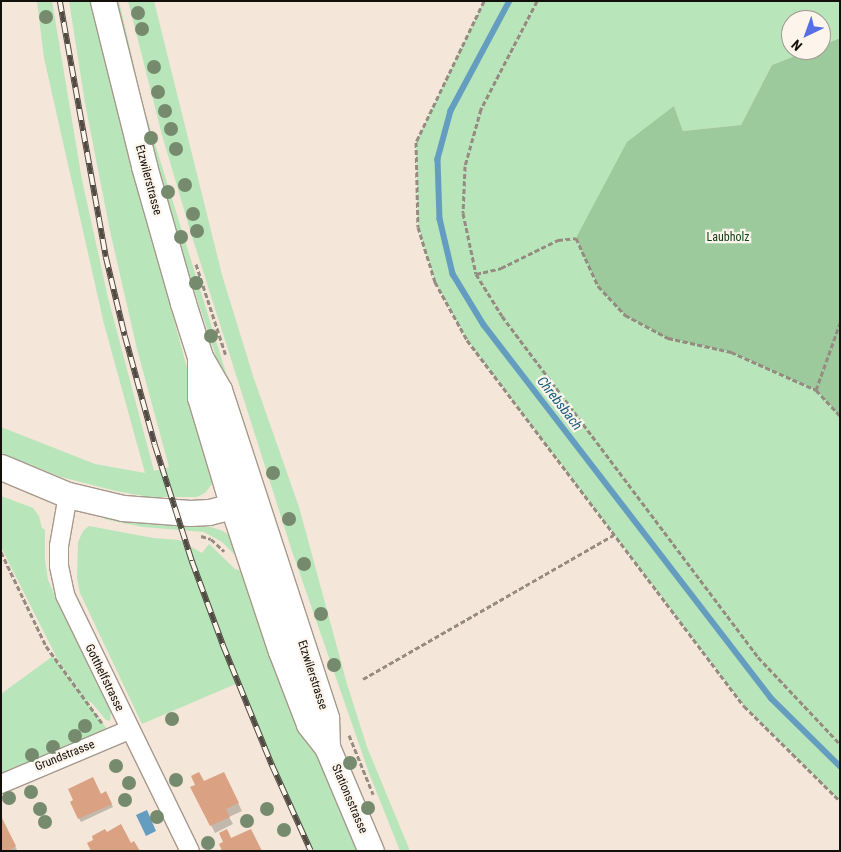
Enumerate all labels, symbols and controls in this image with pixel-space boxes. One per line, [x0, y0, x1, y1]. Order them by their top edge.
north arrow [781, 10, 831, 60]
text: N [788, 37, 805, 54]
street label: Etzwilerstrasse [132, 143, 164, 217]
park label: Laubholz [706, 231, 750, 245]
water label: Chrebsbach [534, 373, 586, 433]
street label: Etzwilerstrasse [294, 638, 330, 712]
street label: Gotthelfstrasse [82, 642, 126, 714]
street label: Grundstrasse [33, 738, 97, 774]
street label: Stationsstrasse [328, 762, 370, 836]

